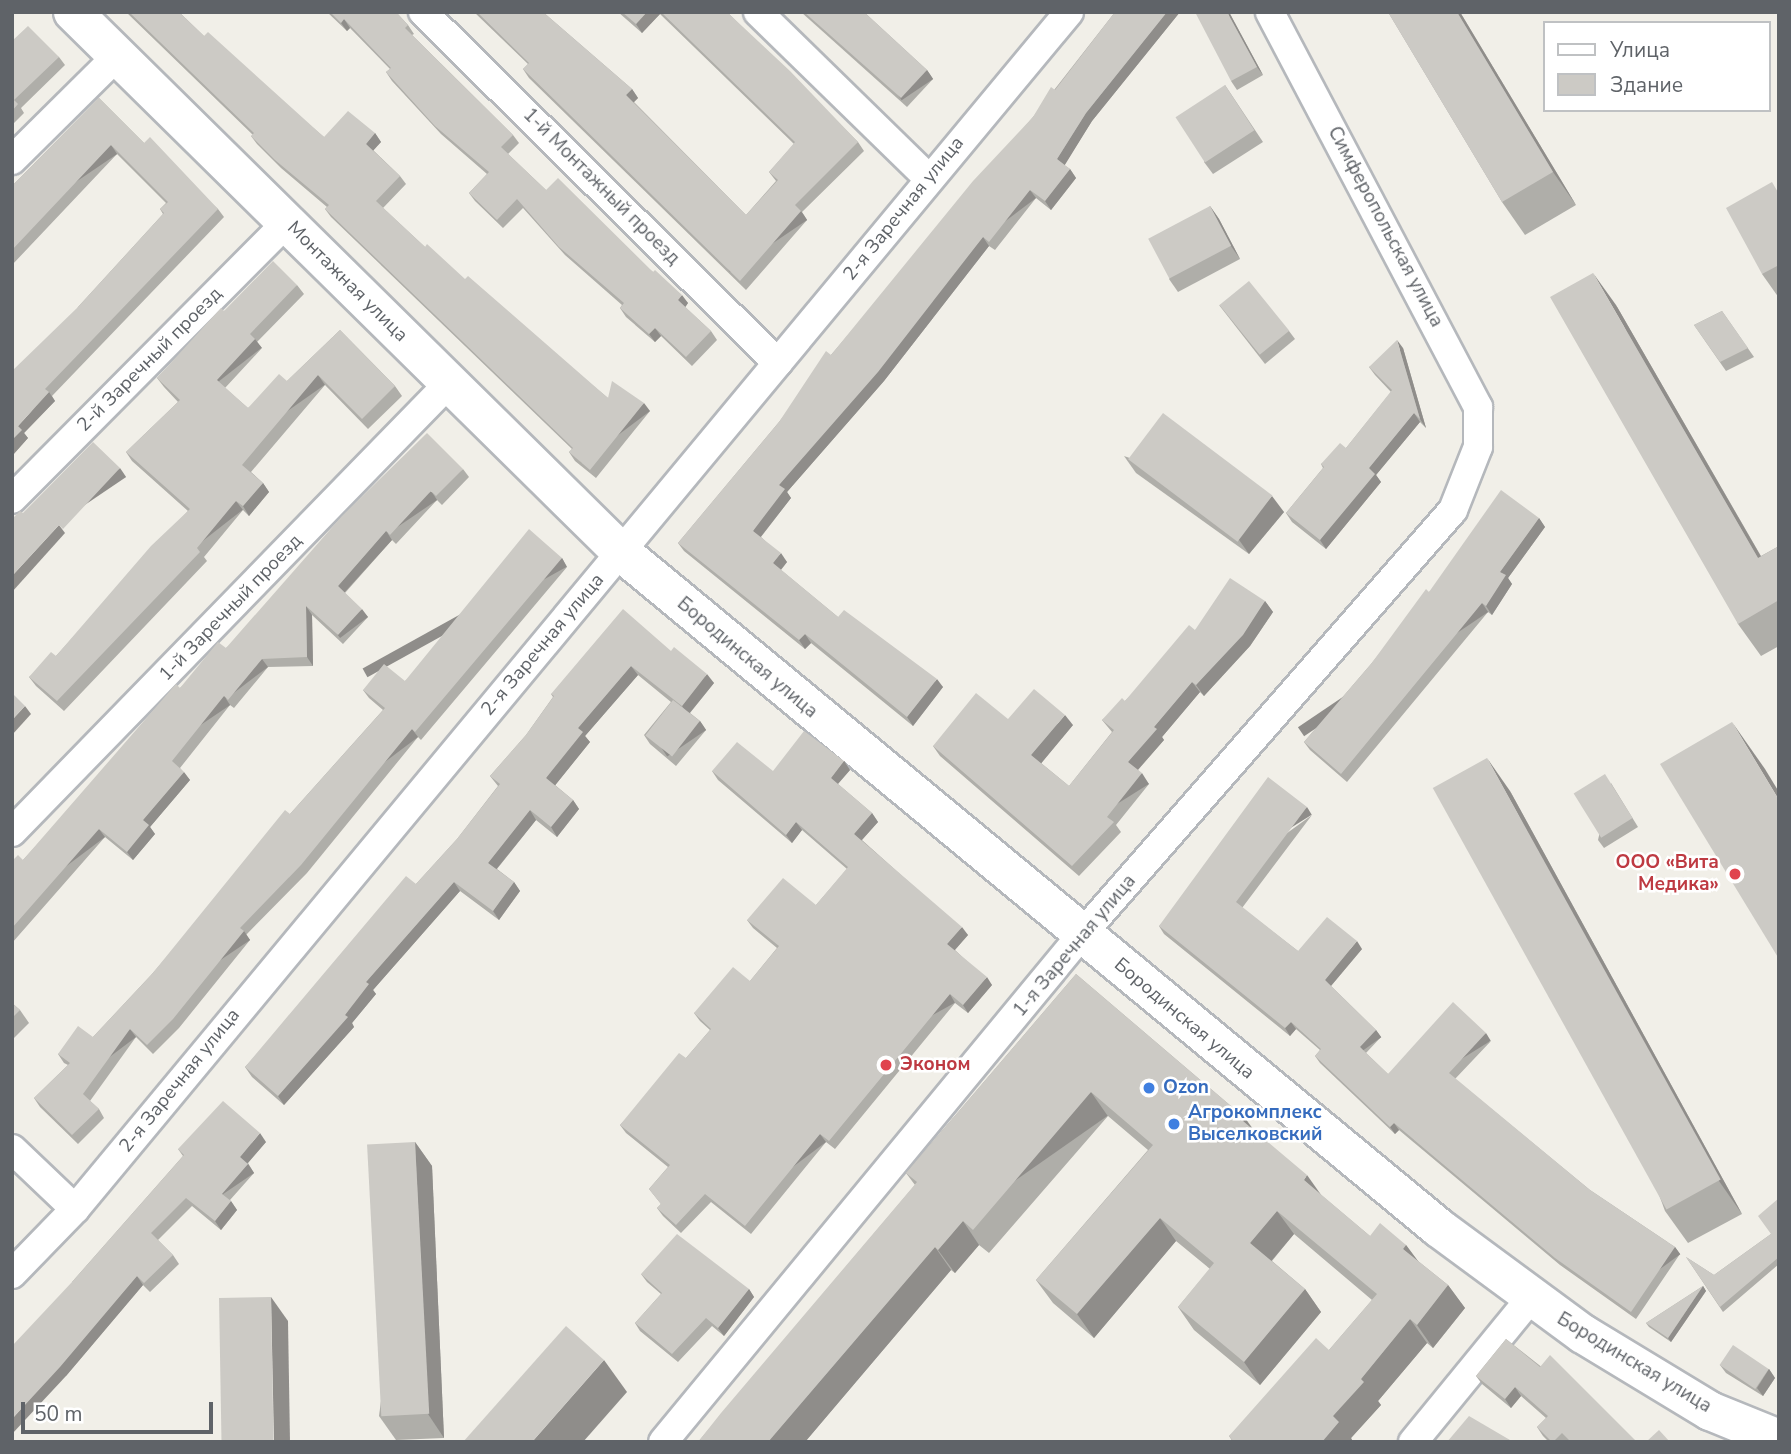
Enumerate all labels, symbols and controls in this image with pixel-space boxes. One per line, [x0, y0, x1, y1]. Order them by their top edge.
legend [1542, 21, 1770, 112]
text: Улица [1610, 36, 1670, 64]
text: Здание [1610, 71, 1683, 99]
street label: 1-й Монтажный проезд [518, 104, 684, 270]
street label: Симферопольская улица [1322, 123, 1448, 331]
street label: 2-я Заречная улица [839, 132, 969, 286]
street label: Монтажная улица [282, 217, 412, 347]
street label: 2-й Заречный проезд [73, 283, 227, 437]
street label: 1-й Заречный проезд [155, 530, 307, 686]
street label: 2-я Заречная улица [477, 569, 609, 721]
street label: Бородинская улица [672, 593, 822, 723]
place label: ООО «Вита Медика» [1616, 852, 1719, 896]
marker: ООО «Вита Медика» [1725, 864, 1745, 884]
street label: 1-я Заречная улица [1009, 870, 1141, 1022]
street label: Бородинская улица [1109, 954, 1259, 1084]
street label: 2-я Заречная улица [115, 1004, 245, 1158]
place label: Эконом [900, 1054, 971, 1076]
marker: Эконом [878, 1057, 894, 1073]
place label: Ozon [1163, 1077, 1209, 1099]
marker: Ozon [1141, 1080, 1157, 1096]
place label: Агрокомплекс Выселковский [1188, 1102, 1322, 1146]
marker: Агрокомплекс Выселковский [1166, 1116, 1182, 1132]
street label: Бородинская улица [1553, 1308, 1715, 1418]
scale bar [24, 1388, 217, 1432]
text: 50 m [34, 1400, 83, 1428]

